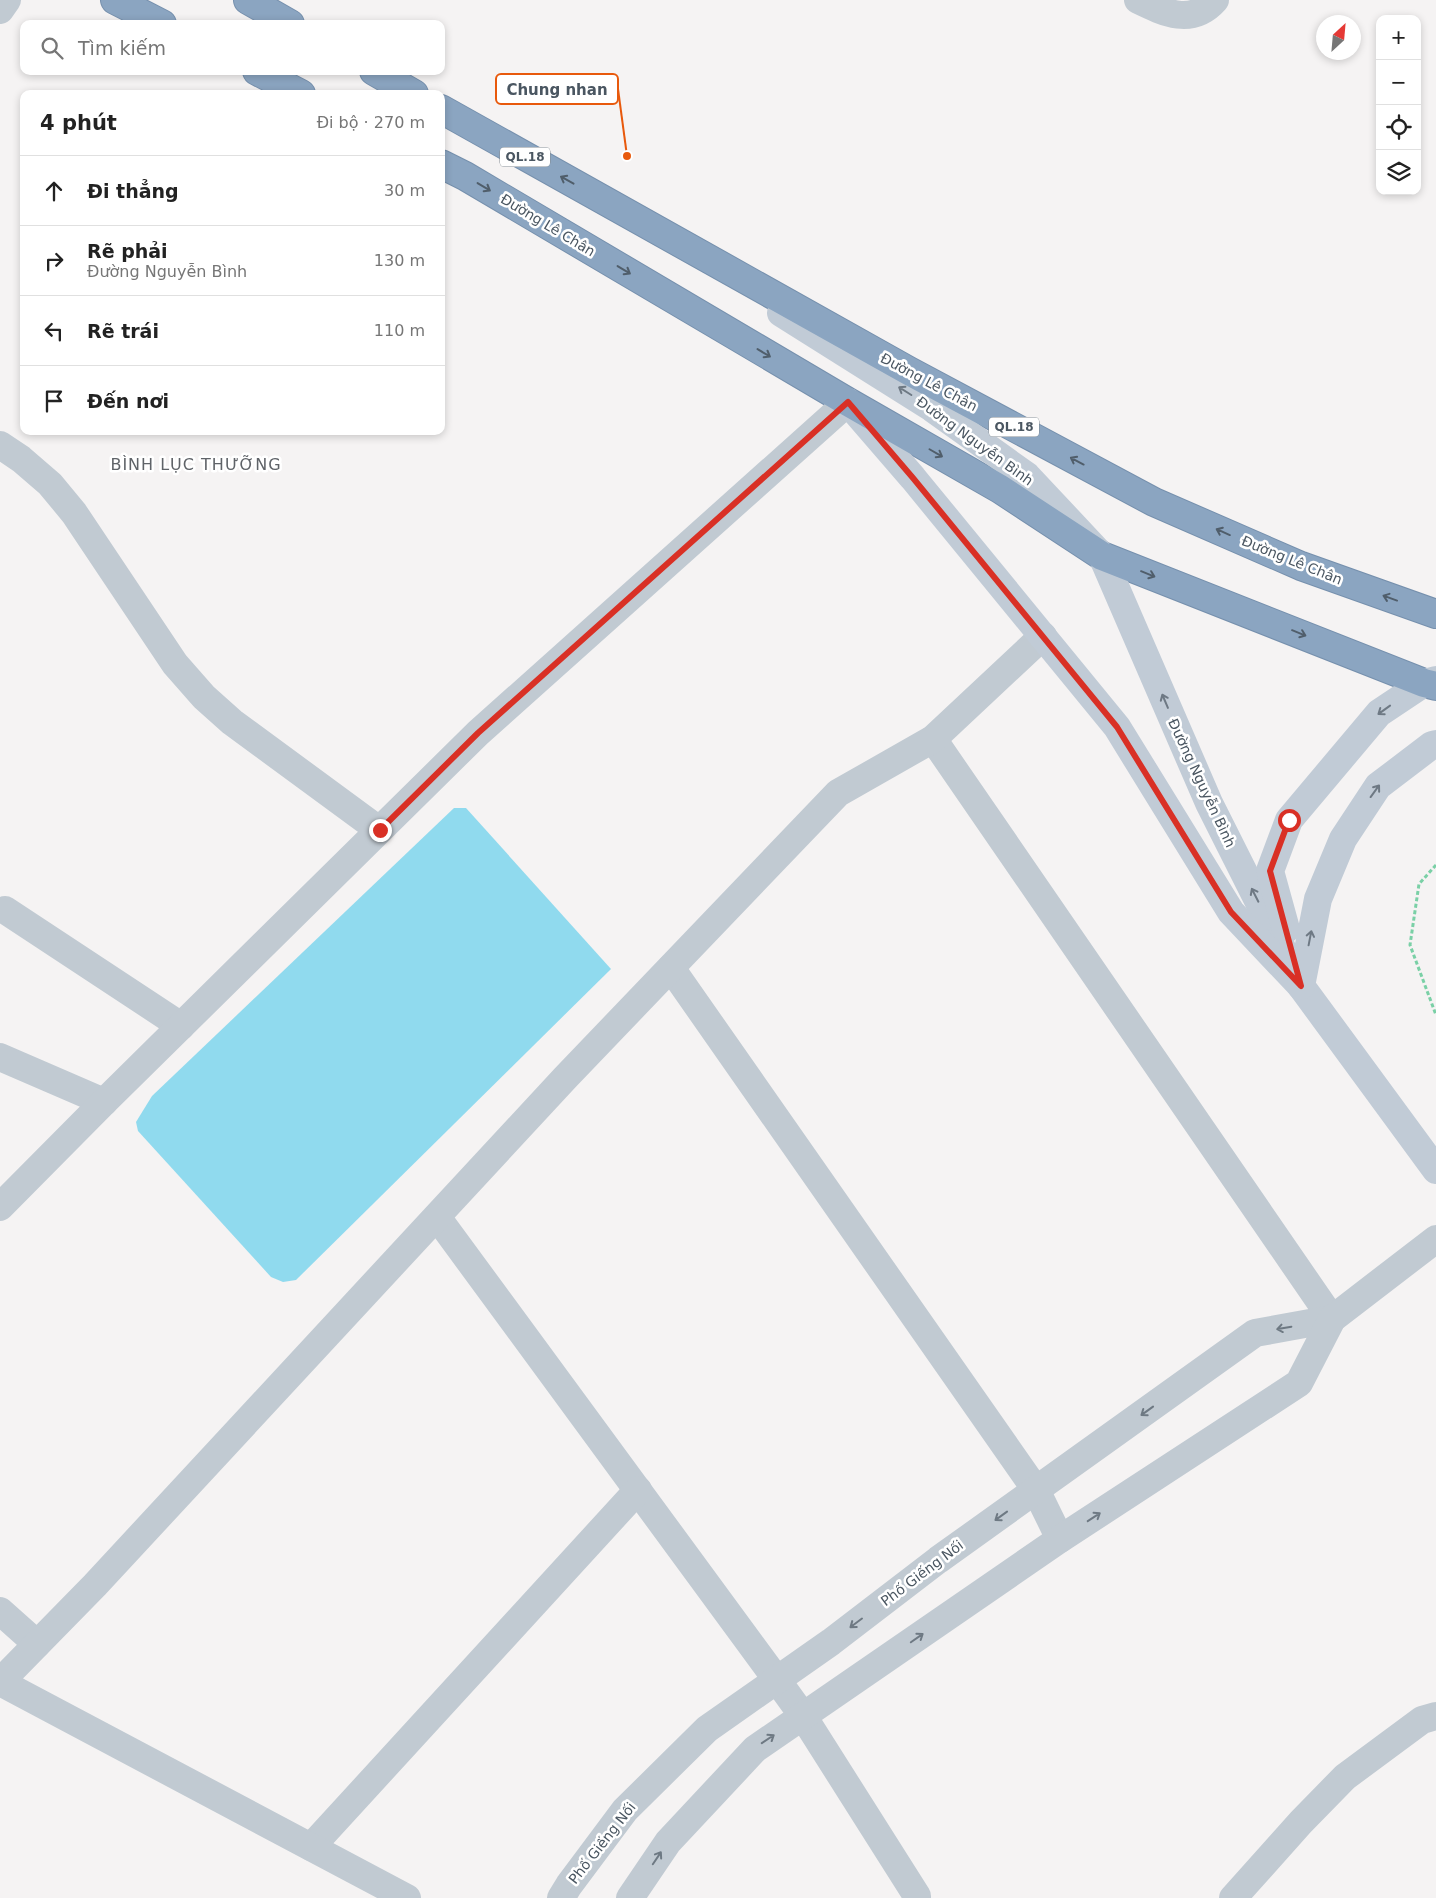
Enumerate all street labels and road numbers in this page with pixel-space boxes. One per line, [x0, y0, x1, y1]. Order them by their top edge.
road number: QL.18 [500, 148, 550, 166]
street label: Đường Lê Chân [498, 191, 598, 259]
street label: Đường Lê Chân [878, 350, 980, 414]
street label: Đường Nguyễn Bình [914, 393, 1036, 489]
road number: QL.18 [989, 418, 1039, 437]
street label: Đường Lê Chân [1239, 533, 1345, 587]
street label: Đường Nguyễn Bình [1165, 716, 1239, 850]
street label: Phố Giếng Nối [878, 1537, 966, 1609]
street label: Phố Giếng Nối [565, 1799, 639, 1887]

